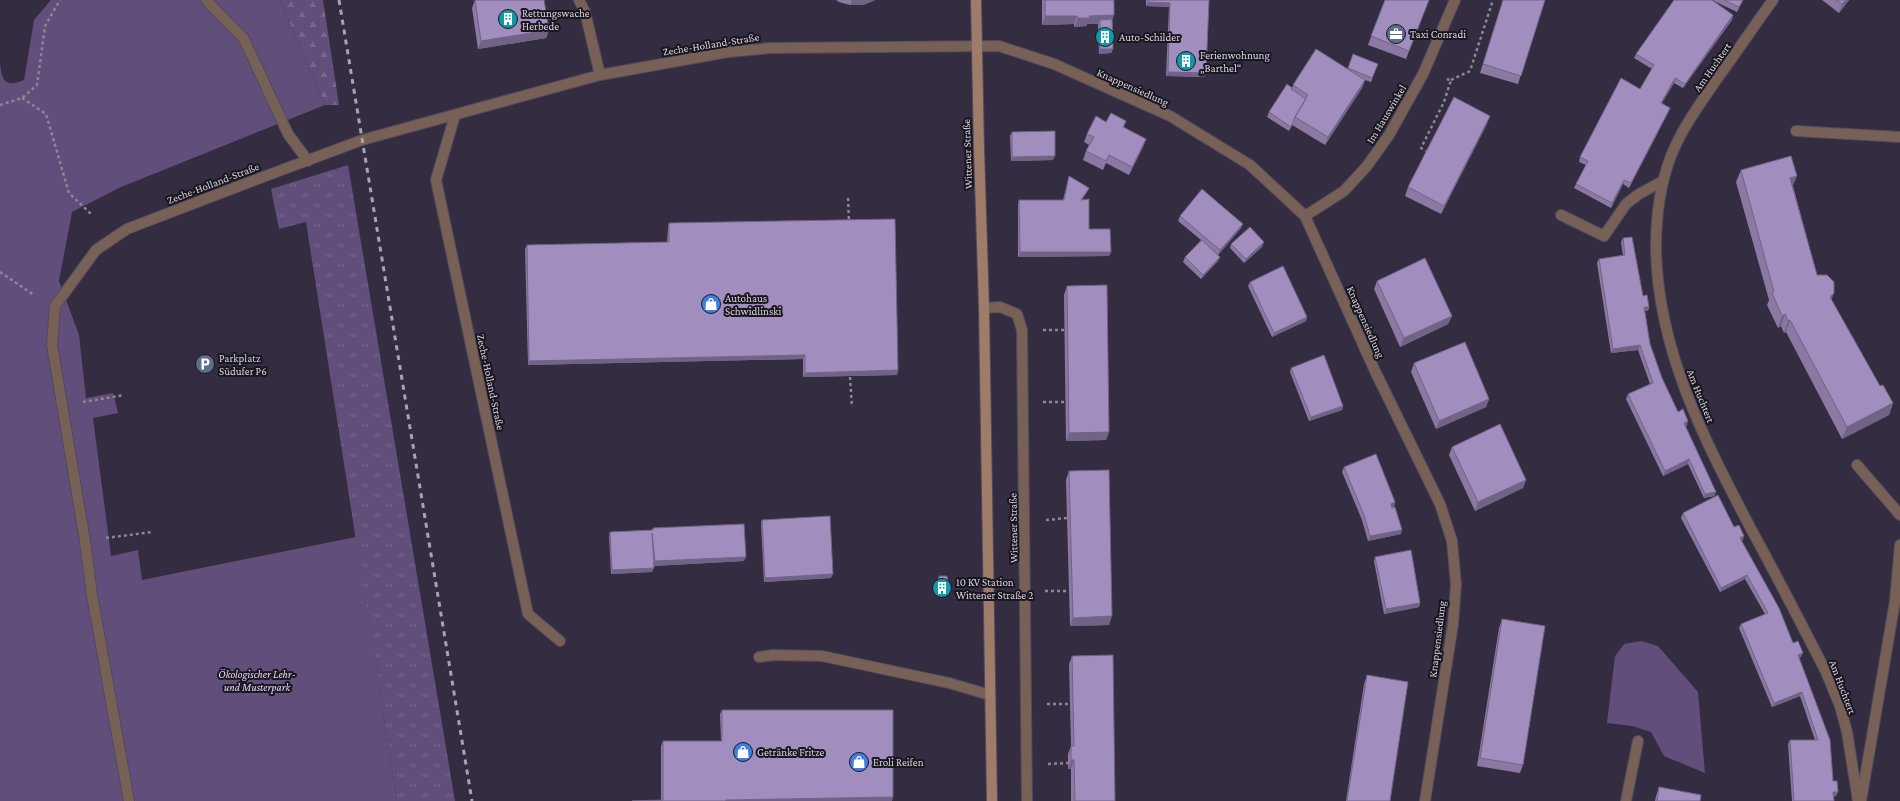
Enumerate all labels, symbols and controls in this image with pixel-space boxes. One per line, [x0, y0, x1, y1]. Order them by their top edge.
place label: Rettungswache Herbede [522, 7, 590, 32]
building icon: Rettungswache Herbede [497, 8, 519, 30]
office icon: Taxi Conradi [1385, 23, 1407, 45]
building icon: Auto-Schilder [1094, 26, 1116, 48]
place label: Taxi Conradi [1410, 28, 1466, 40]
street label: Zeche-Holland-Straße [662, 30, 760, 58]
place label: Auto-Schilder [1119, 31, 1180, 43]
street label: Am Huchtert [1691, 40, 1733, 94]
place label: Ferienwohnung „Barthel“ [1200, 49, 1271, 75]
building icon: Ferienwohnung „Barthel“ [1175, 50, 1197, 72]
street label: Knappensiedlung [1095, 66, 1171, 109]
street label: Im Hauswinkel [1364, 82, 1408, 146]
street label: Wittener Straße [960, 119, 974, 189]
street label: Zeche-Holland-Straße [165, 160, 261, 206]
street label: Knappensiedlung [1344, 284, 1387, 361]
place label: Autohaus Schwidlinski [725, 292, 782, 317]
shop icon: Autohaus Schwidlinski [700, 293, 722, 315]
street label: Zeche-Holland-Straße [475, 333, 507, 431]
place label: Parkplatz Südufer P6 [219, 352, 267, 377]
parking icon: Parkplatz Südufer P6 [194, 353, 216, 375]
street label: Am Huchtert [1685, 368, 1717, 425]
street label: Wittener Straße [1006, 493, 1020, 563]
place label: 10 KV Station Wittener Straße 2 [956, 576, 1033, 601]
building icon: 10 KV Station Wittener Straße 2 [931, 577, 953, 599]
street label: Knappensiedlung [1426, 599, 1449, 678]
street label: Am Huchtert [1827, 658, 1859, 716]
park label: Ökologischer Lehr- und Musterpark [218, 668, 296, 694]
shop icon: Getränke Fritze [732, 741, 754, 763]
place label: Getränke Fritze [757, 746, 825, 758]
shop icon: Eroli Reifen [848, 751, 870, 773]
place label: Eroli Reifen [873, 756, 924, 768]

